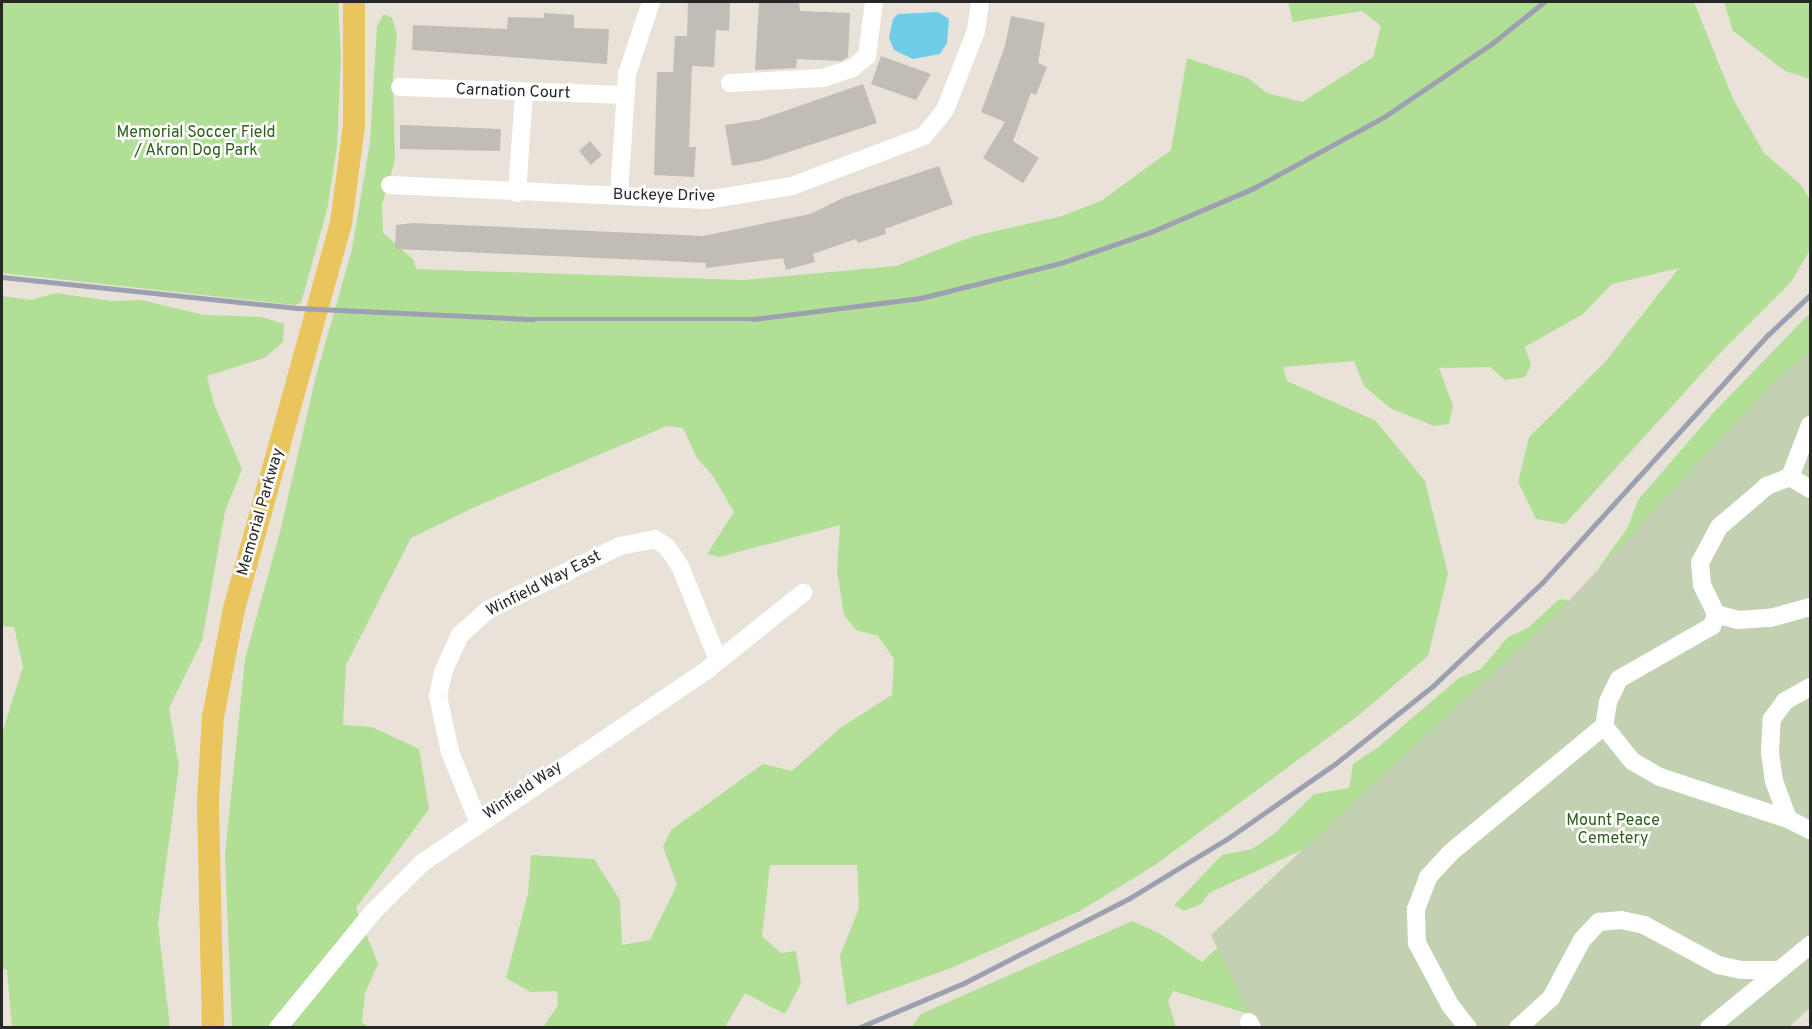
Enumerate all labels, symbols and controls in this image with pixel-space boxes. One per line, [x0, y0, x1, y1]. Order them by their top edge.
street label: Carnation Court [455, 80, 571, 104]
park label: Memorial Soccer Field / Akron Dog Park [116, 123, 276, 161]
street label: Buckeye Drive [613, 186, 715, 206]
street label: Memorial Parkway [234, 446, 288, 578]
street label: Winfield Way East [483, 547, 605, 621]
street label: Winfield Way [480, 758, 566, 824]
park label: Mount Peace Cemetery [1566, 811, 1660, 849]

